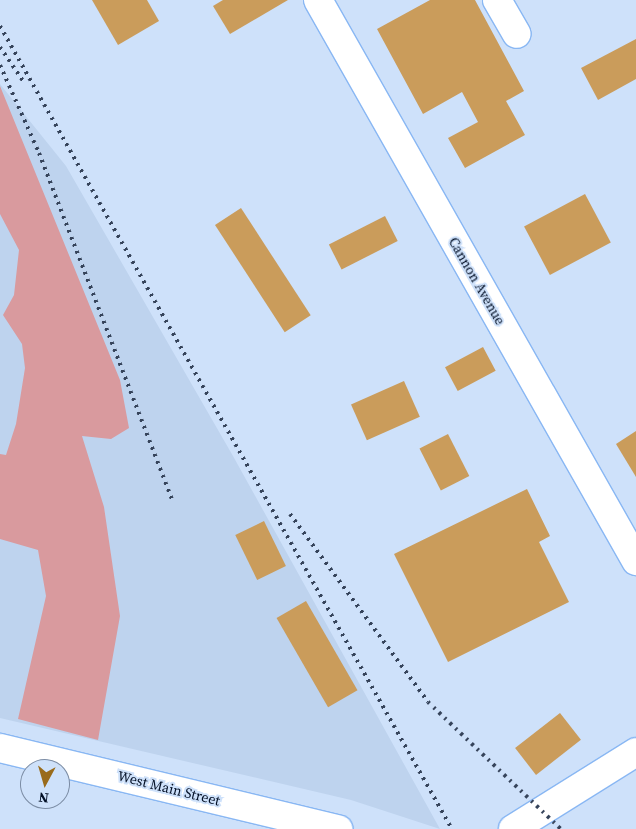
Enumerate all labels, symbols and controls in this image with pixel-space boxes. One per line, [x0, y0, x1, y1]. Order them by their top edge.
street label: Cannon Avenue [445, 234, 509, 328]
north arrow [20, 759, 70, 809]
street label: West Main Street [116, 767, 222, 809]
text: N [37, 787, 50, 808]

